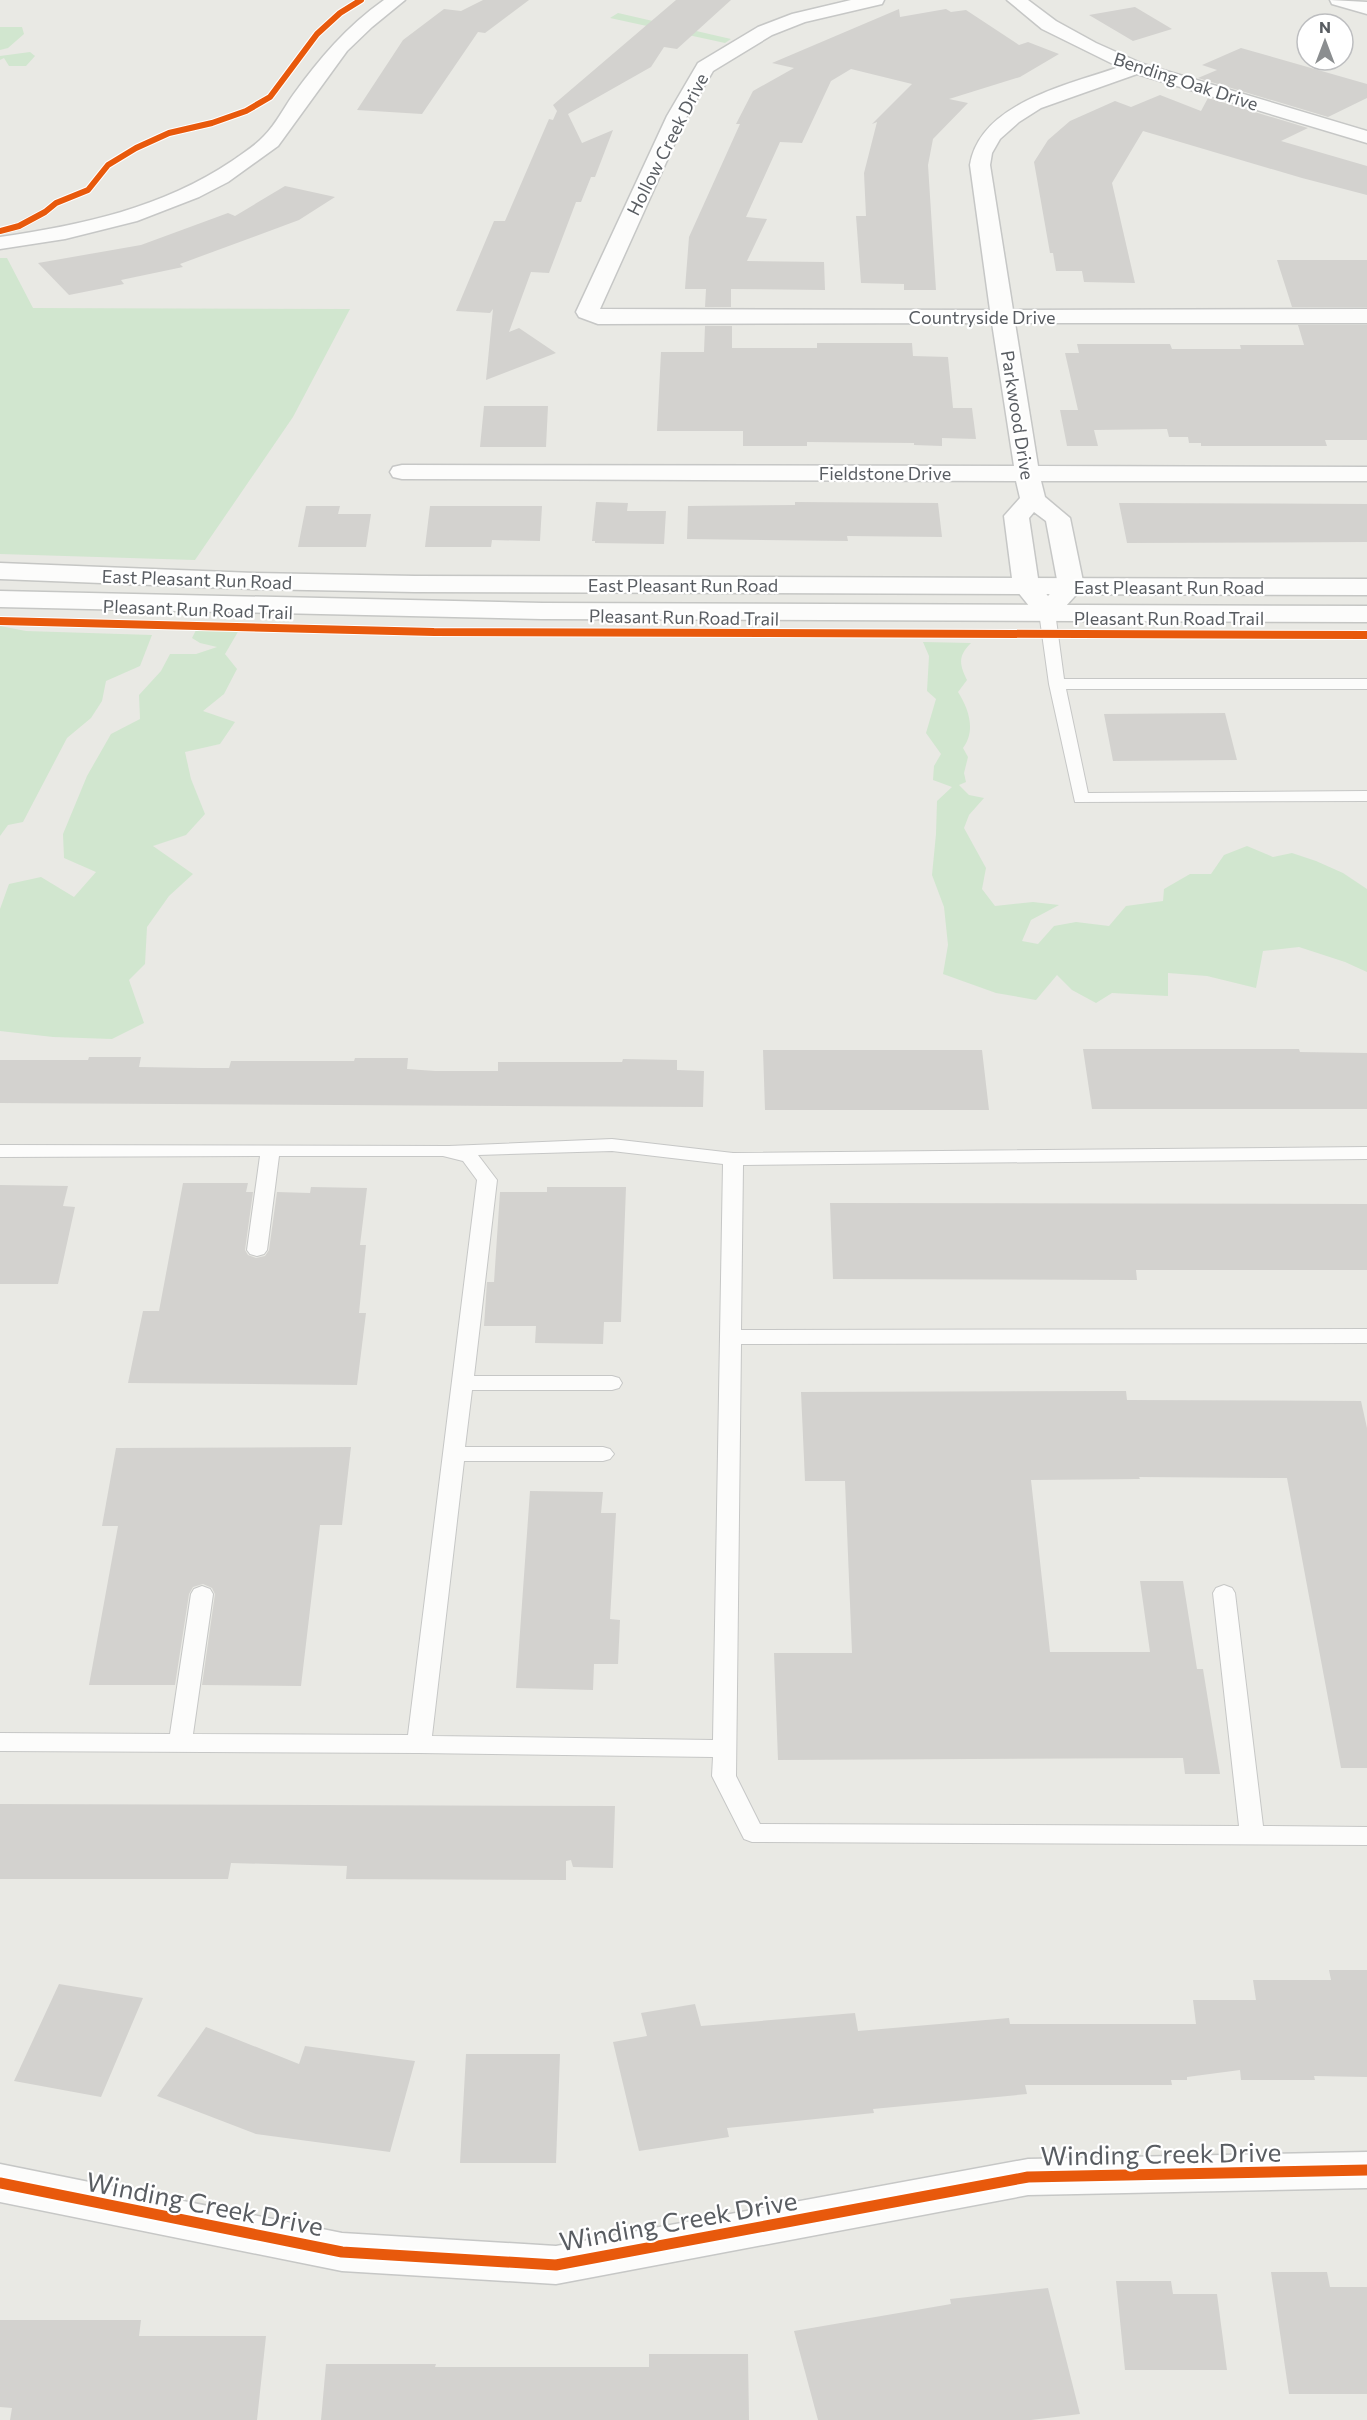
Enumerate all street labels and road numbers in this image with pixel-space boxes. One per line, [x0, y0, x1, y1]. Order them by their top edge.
street label: Bending Oak Drive [1111, 47, 1261, 115]
street label: Hollow Creek Drive [622, 69, 712, 219]
street label: Countryside Drive [909, 306, 1055, 328]
street label: Parkwood Drive [997, 349, 1039, 481]
street label: Fieldstone Drive [819, 462, 951, 484]
street label: East Pleasant Run Road [101, 565, 293, 593]
street label: East Pleasant Run Road [588, 574, 778, 596]
street label: East Pleasant Run Road [1074, 576, 1264, 598]
street label: Pleasant Run Road Trail [102, 595, 294, 623]
street label: Pleasant Run Road Trail [589, 604, 779, 630]
street label: Pleasant Run Road Trail [1074, 607, 1264, 629]
street label: Winding Creek Drive [1040, 2135, 1282, 2171]
street label: Winding Creek Drive [84, 2165, 326, 2241]
street label: Winding Creek Drive [557, 2184, 799, 2256]

